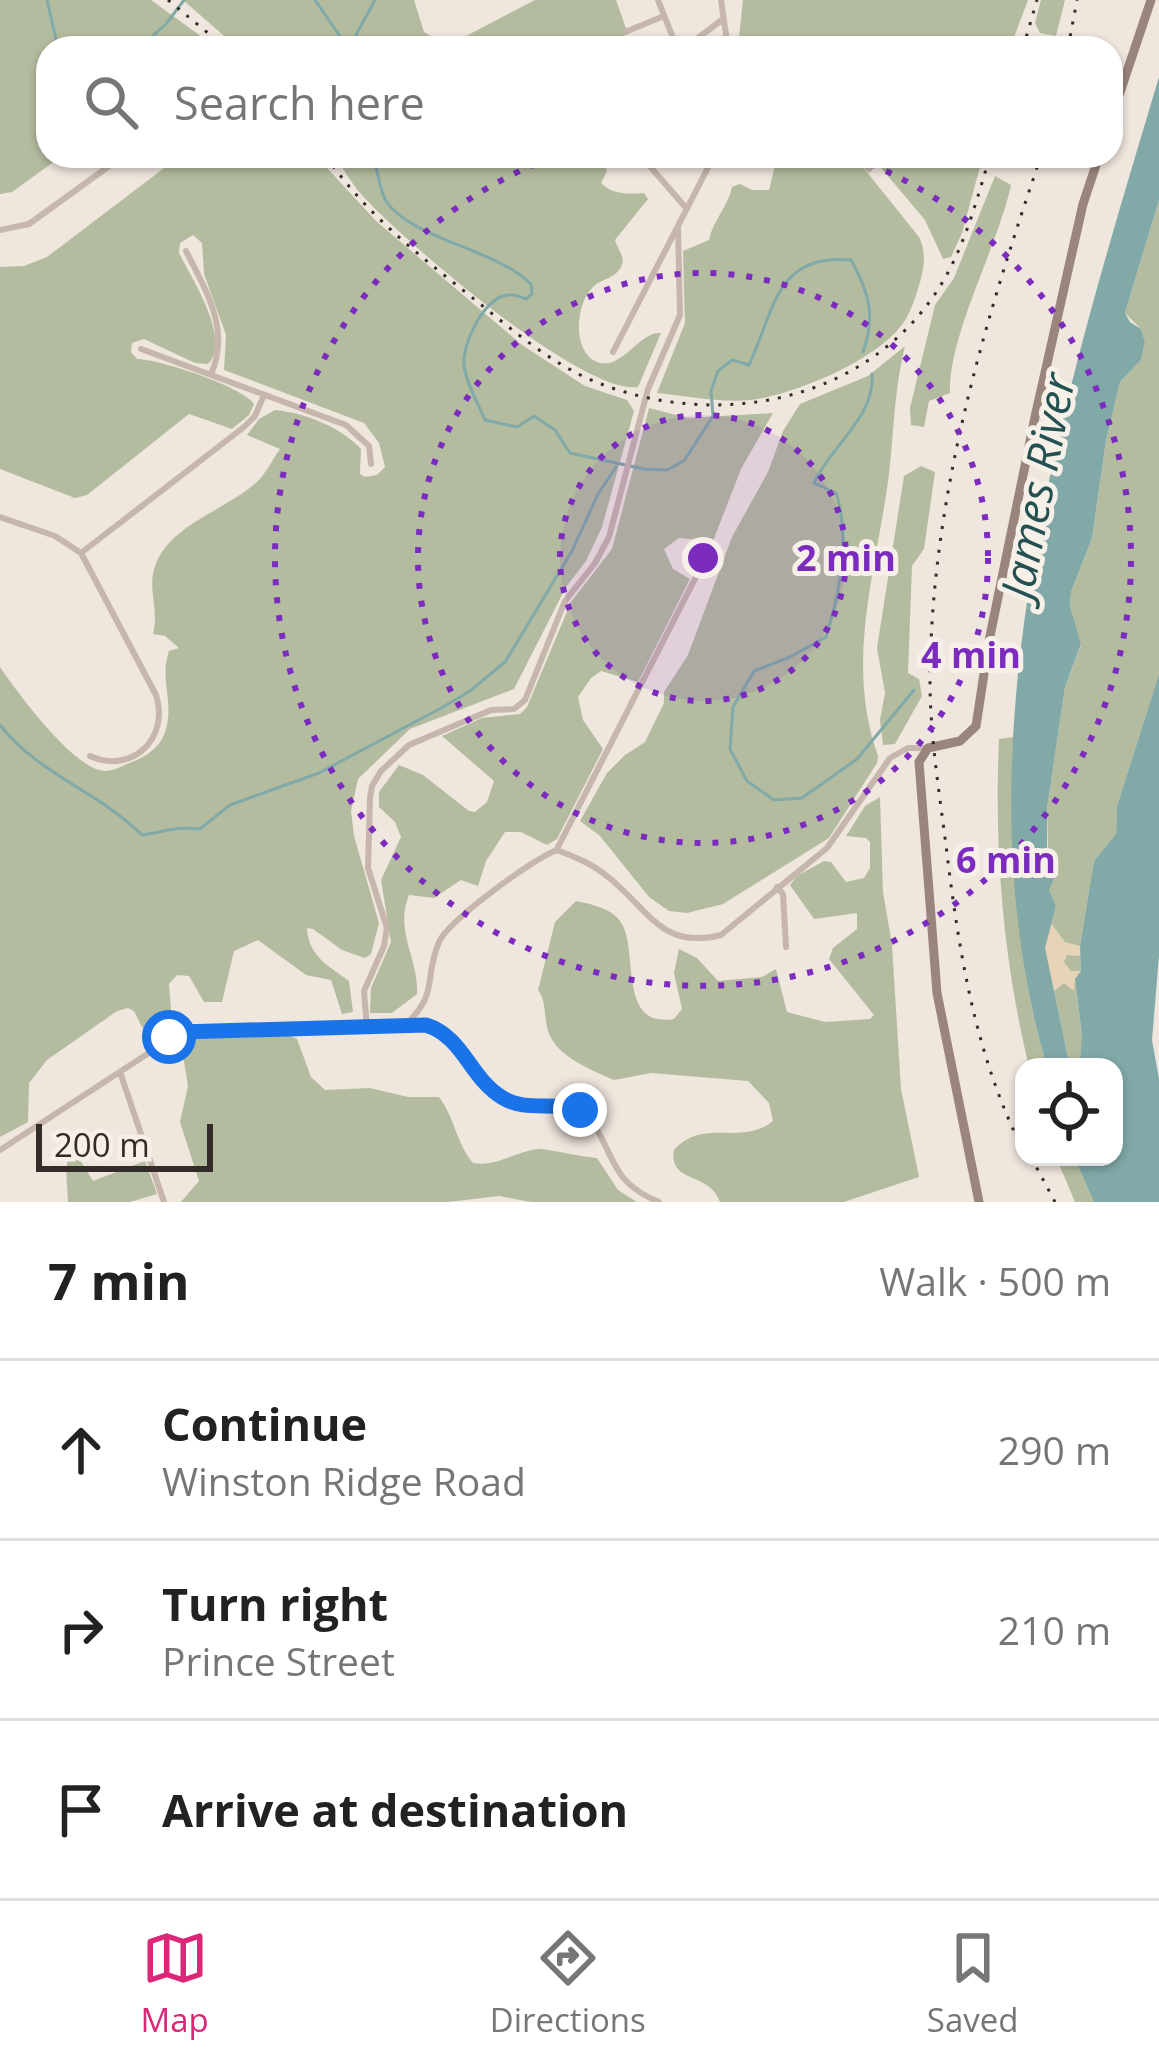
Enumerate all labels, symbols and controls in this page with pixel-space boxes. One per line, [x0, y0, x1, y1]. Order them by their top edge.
search box [36, 36, 1123, 168]
icon: search [78, 69, 144, 135]
text: Search here [174, 72, 425, 133]
water label: James River [983, 366, 1089, 611]
text: 2 min [796, 533, 896, 582]
centre of rings [682, 537, 724, 579]
text: 4 min [921, 630, 1021, 679]
text: 6 min [956, 835, 1056, 884]
route start [142, 1010, 196, 1064]
map controls [1015, 1058, 1123, 1166]
button: locate [1015, 1058, 1123, 1166]
route end [553, 1083, 607, 1137]
scale bar [36, 1118, 213, 1171]
text: 200 m [54, 1122, 150, 1167]
text: 7 min [48, 1245, 190, 1315]
text: Walk · 500 m [879, 1254, 1111, 1307]
text: Continue [162, 1393, 367, 1454]
icon: ahead [48, 1417, 114, 1483]
text: 290 m [998, 1423, 1111, 1476]
text: Winston Ridge Road [162, 1454, 526, 1507]
text: Turn right [162, 1573, 388, 1634]
icon: right [48, 1597, 114, 1663]
text: 210 m [998, 1603, 1111, 1656]
text: Prince Street [162, 1634, 395, 1687]
icon: arrive [48, 1777, 114, 1843]
text: Arrive at destination [162, 1779, 628, 1840]
tab: Map [141, 1925, 209, 2042]
tab: Directions [490, 1925, 646, 2042]
tab: Saved [927, 1925, 1018, 2042]

